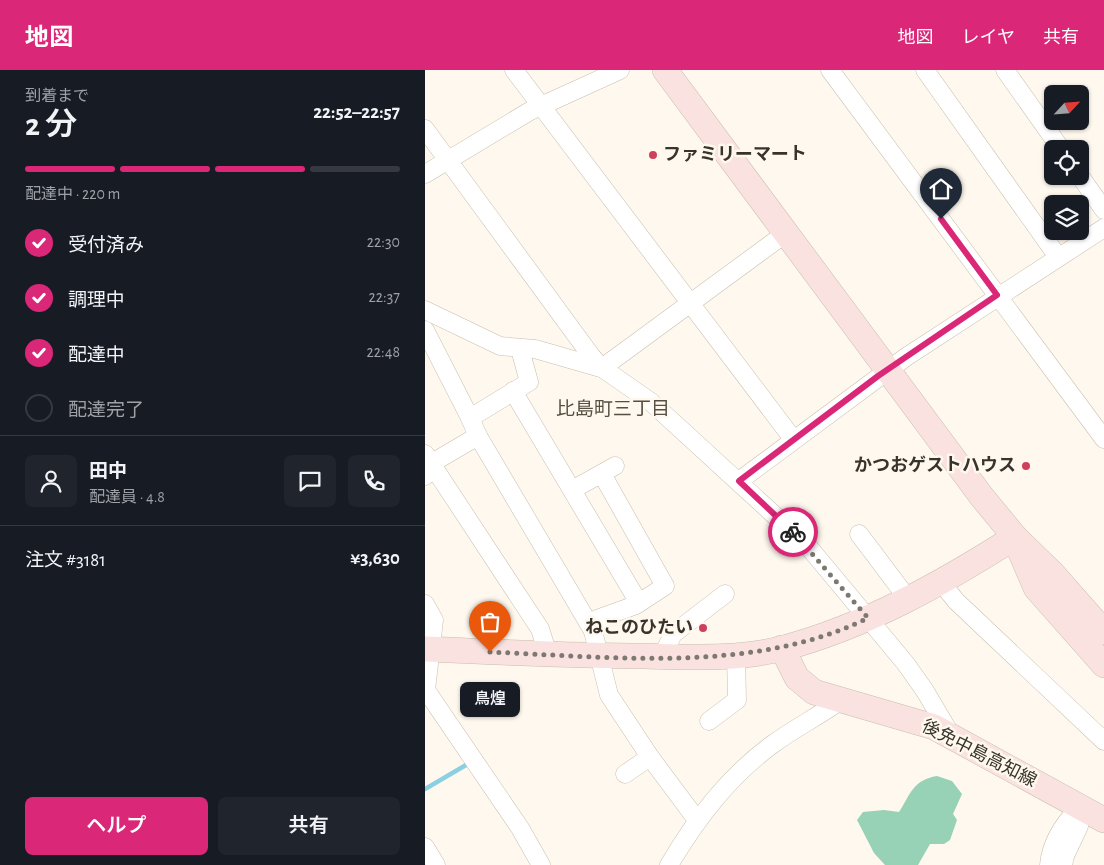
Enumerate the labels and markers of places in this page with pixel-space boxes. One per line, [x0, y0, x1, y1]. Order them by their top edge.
place label: ファミリーマート [663, 145, 807, 164]
marker: ファミリーマート [647, 149, 659, 161]
pin [920, 168, 962, 219]
place label: かつおゲストハウス [854, 455, 1016, 475]
marker: かつおゲストハウス [1020, 460, 1032, 472]
pin [469, 601, 511, 652]
place label: ねこのひたい [585, 617, 693, 637]
marker: ねこのひたい [697, 622, 709, 634]
callout: 鳥煌 [460, 682, 520, 717]

